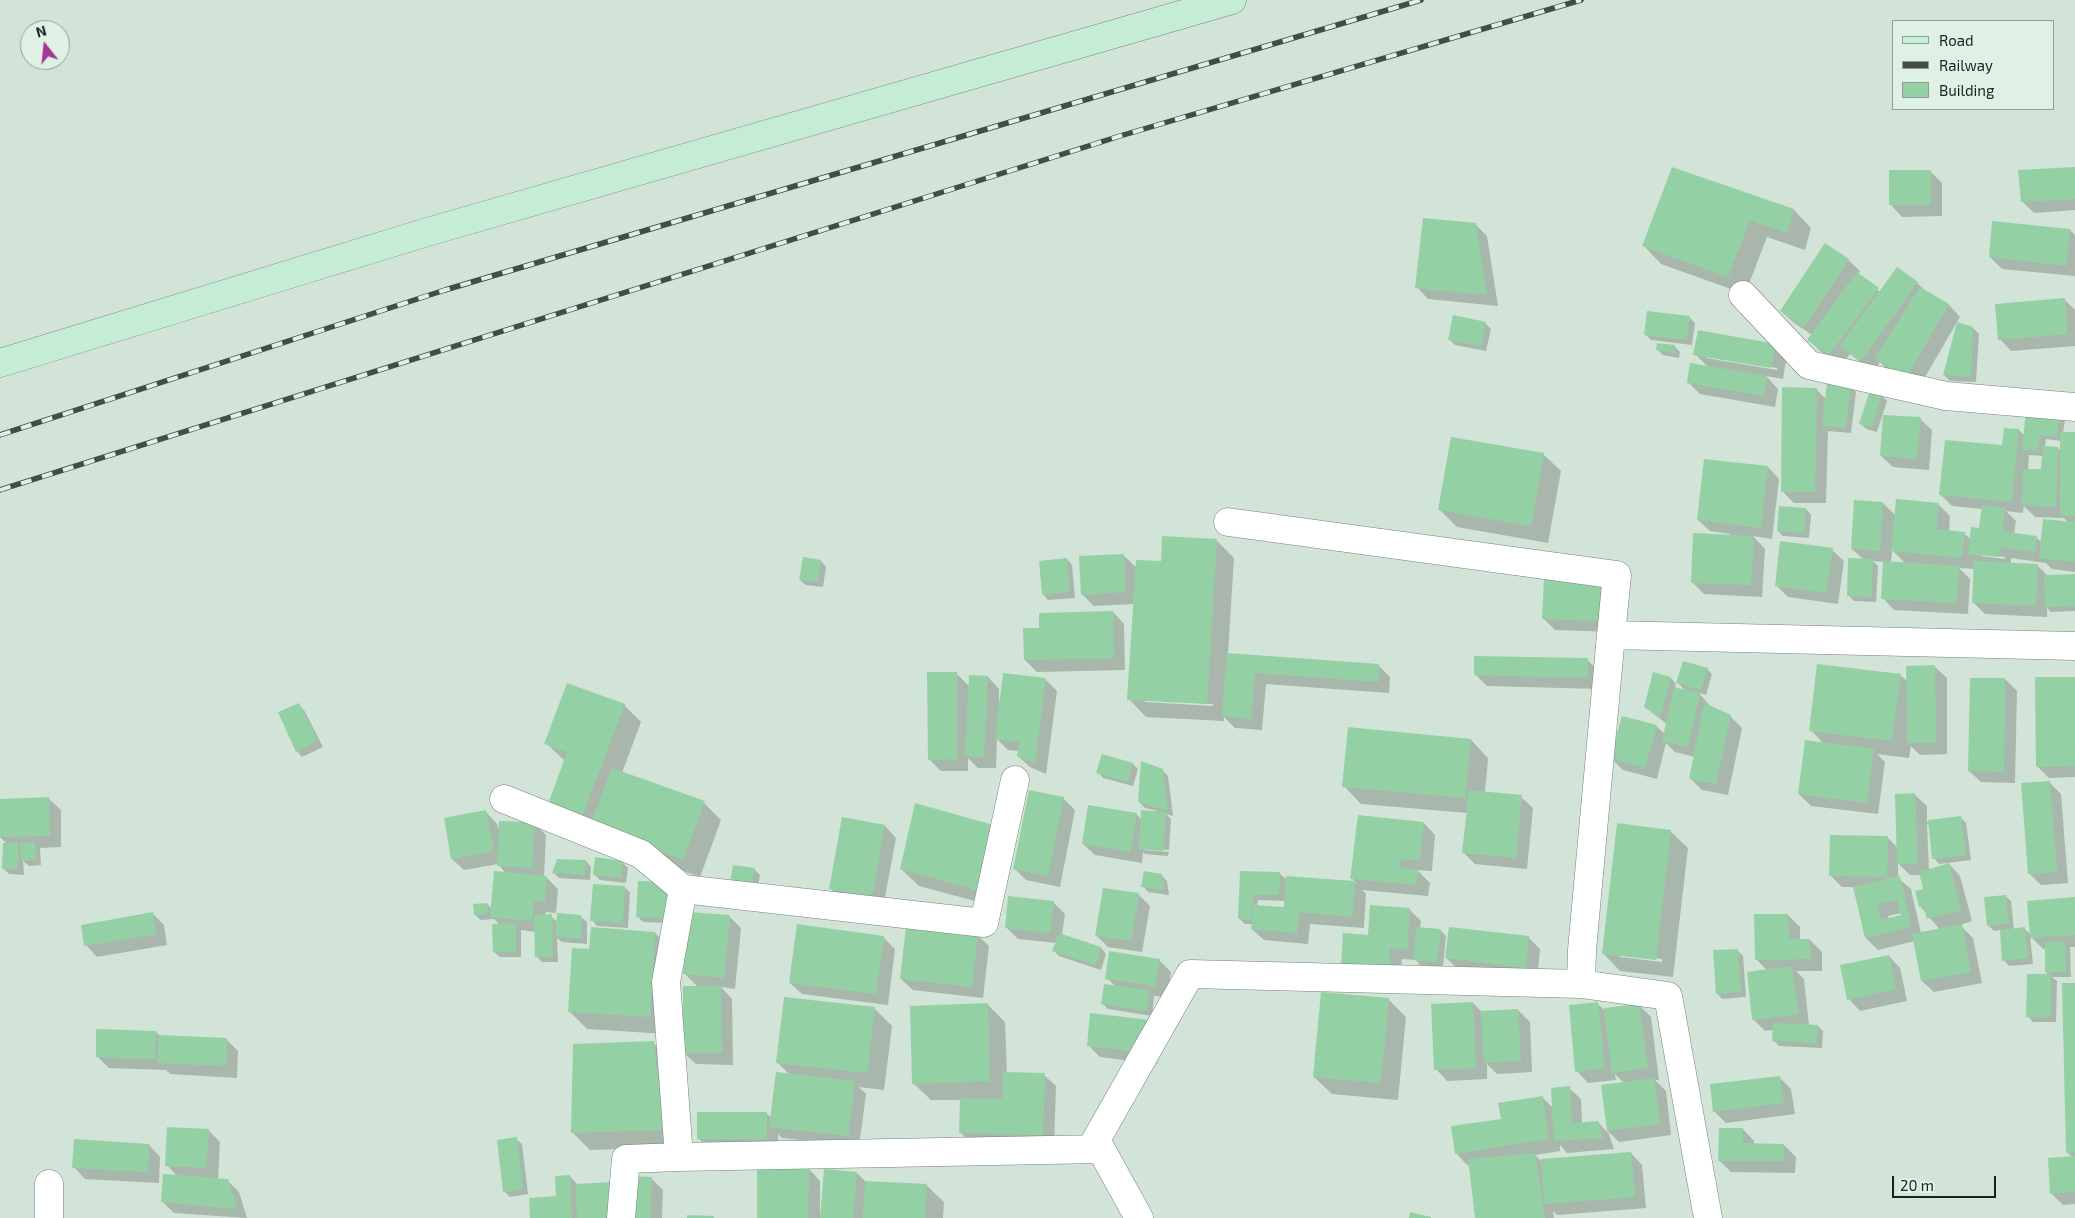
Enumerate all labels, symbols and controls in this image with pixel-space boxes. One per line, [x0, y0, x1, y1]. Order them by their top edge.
north arrow [20, 20, 70, 70]
legend [1892, 20, 2055, 110]
text: N [34, 21, 48, 41]
text: Road [1939, 31, 1974, 49]
text: Railway [1939, 56, 1993, 74]
text: Building [1939, 81, 1994, 99]
scale bar [1895, 1166, 1999, 1198]
text: 20 m [1900, 1176, 1934, 1194]

